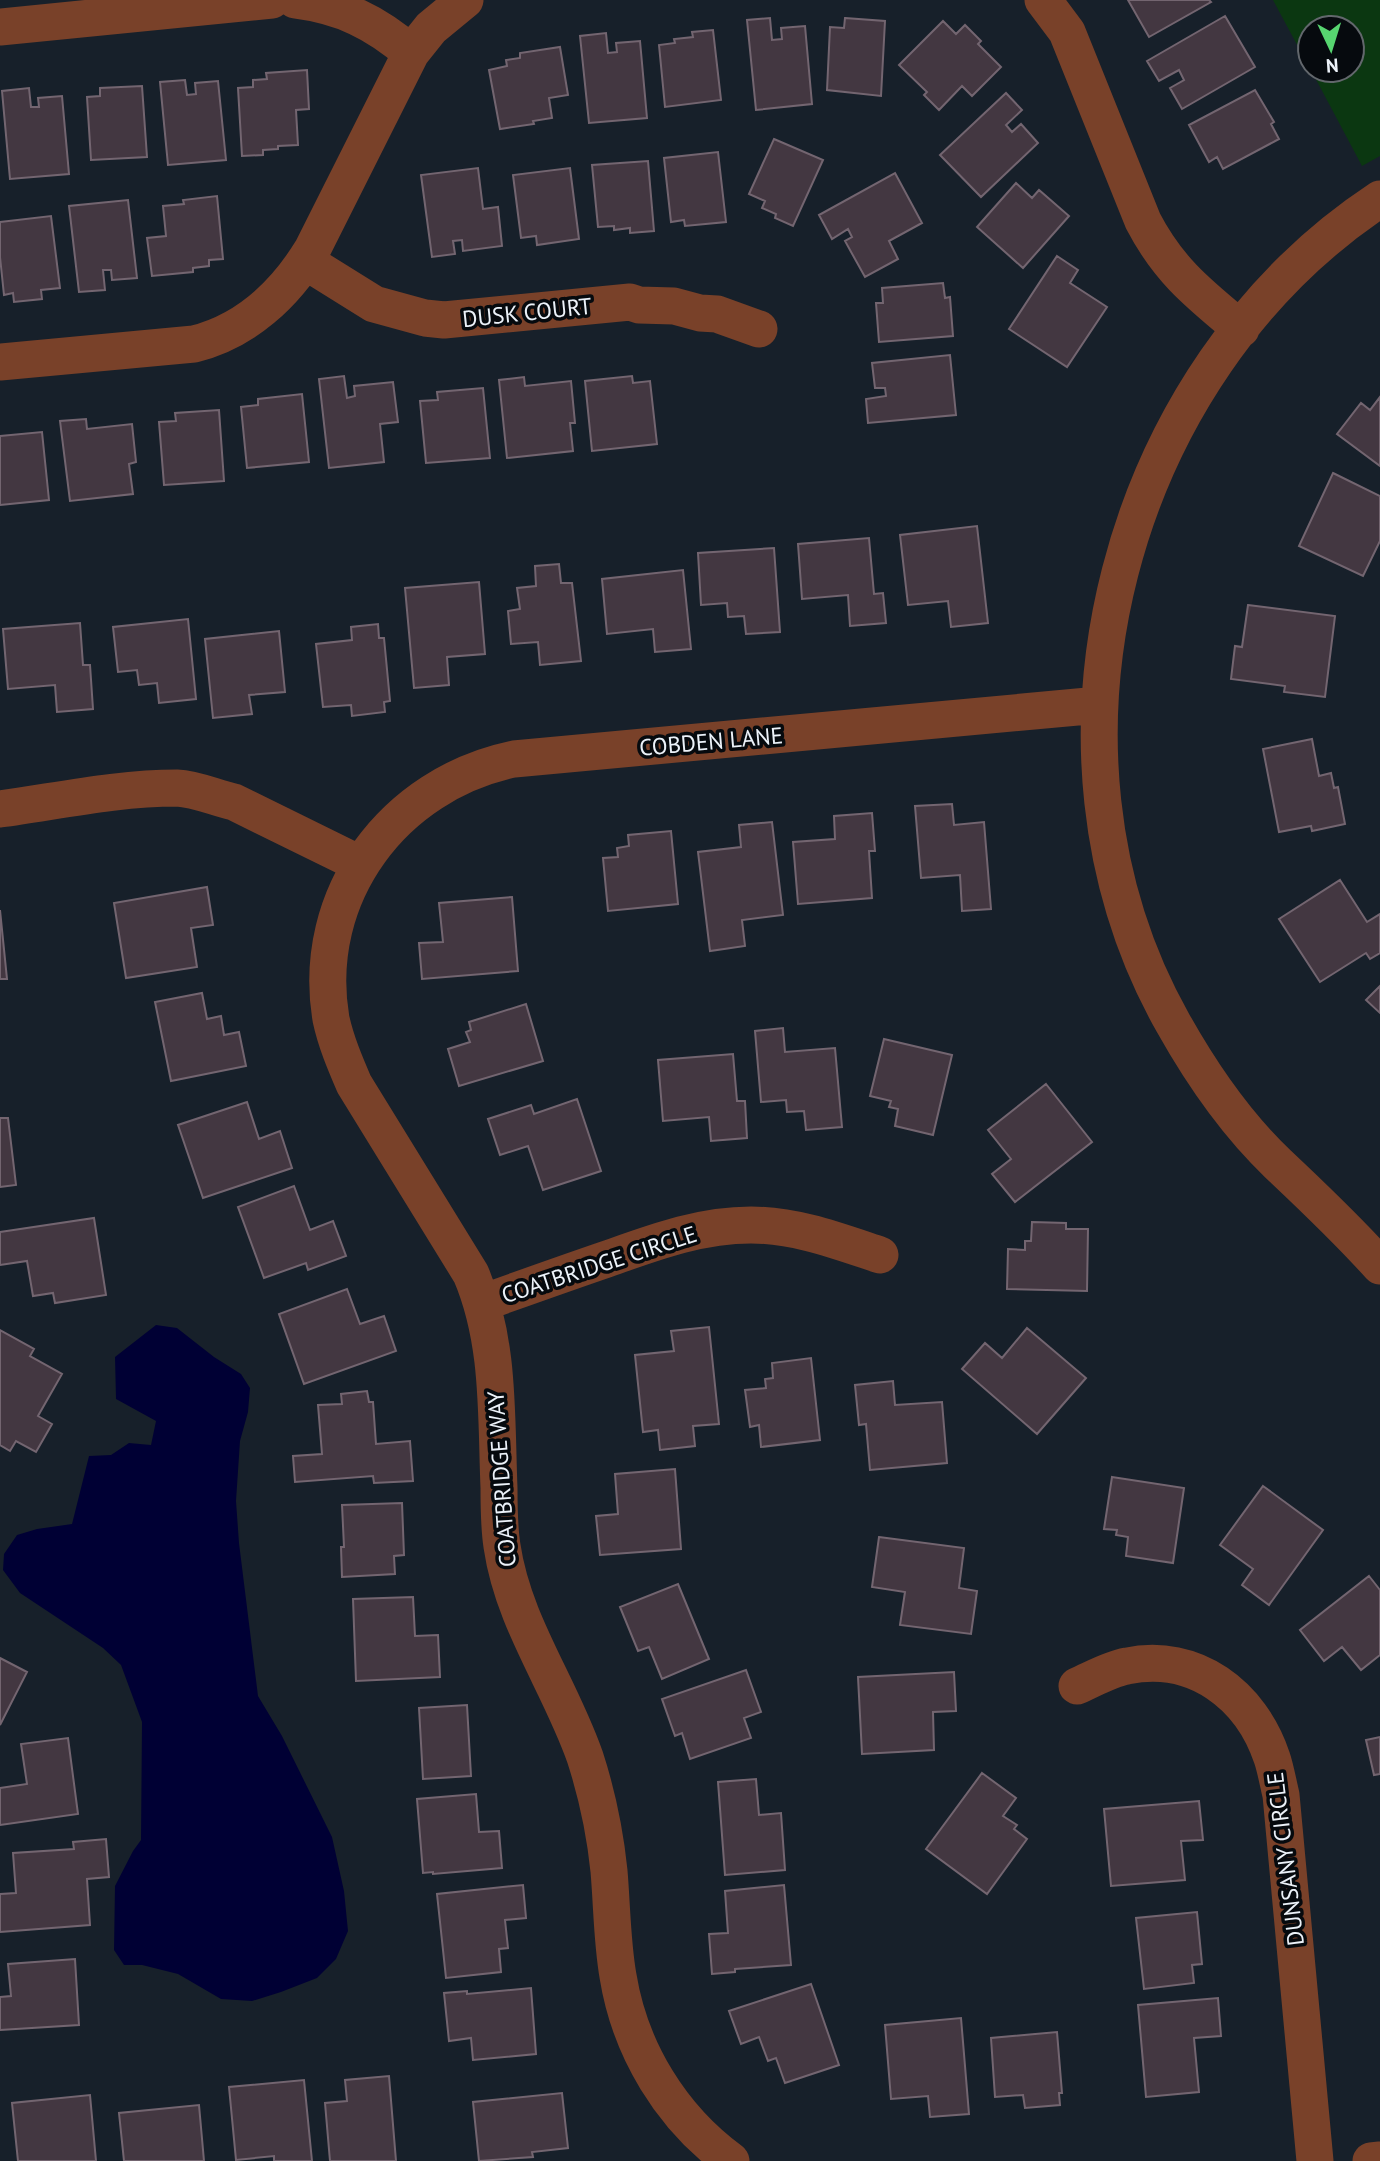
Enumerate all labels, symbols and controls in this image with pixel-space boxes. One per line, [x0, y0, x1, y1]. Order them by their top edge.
north arrow [1296, 14, 1366, 84]
text: N [1325, 54, 1339, 78]
street label: DUSK COURT [461, 291, 593, 333]
street label: COBDEN LANE [638, 720, 784, 762]
street label: COATBRIDGE CIRCLE [498, 1219, 700, 1309]
street label: COATBRIDGE WAY [480, 1390, 522, 1568]
street label: DUNSANY CIRCLE [1260, 1770, 1310, 1948]

